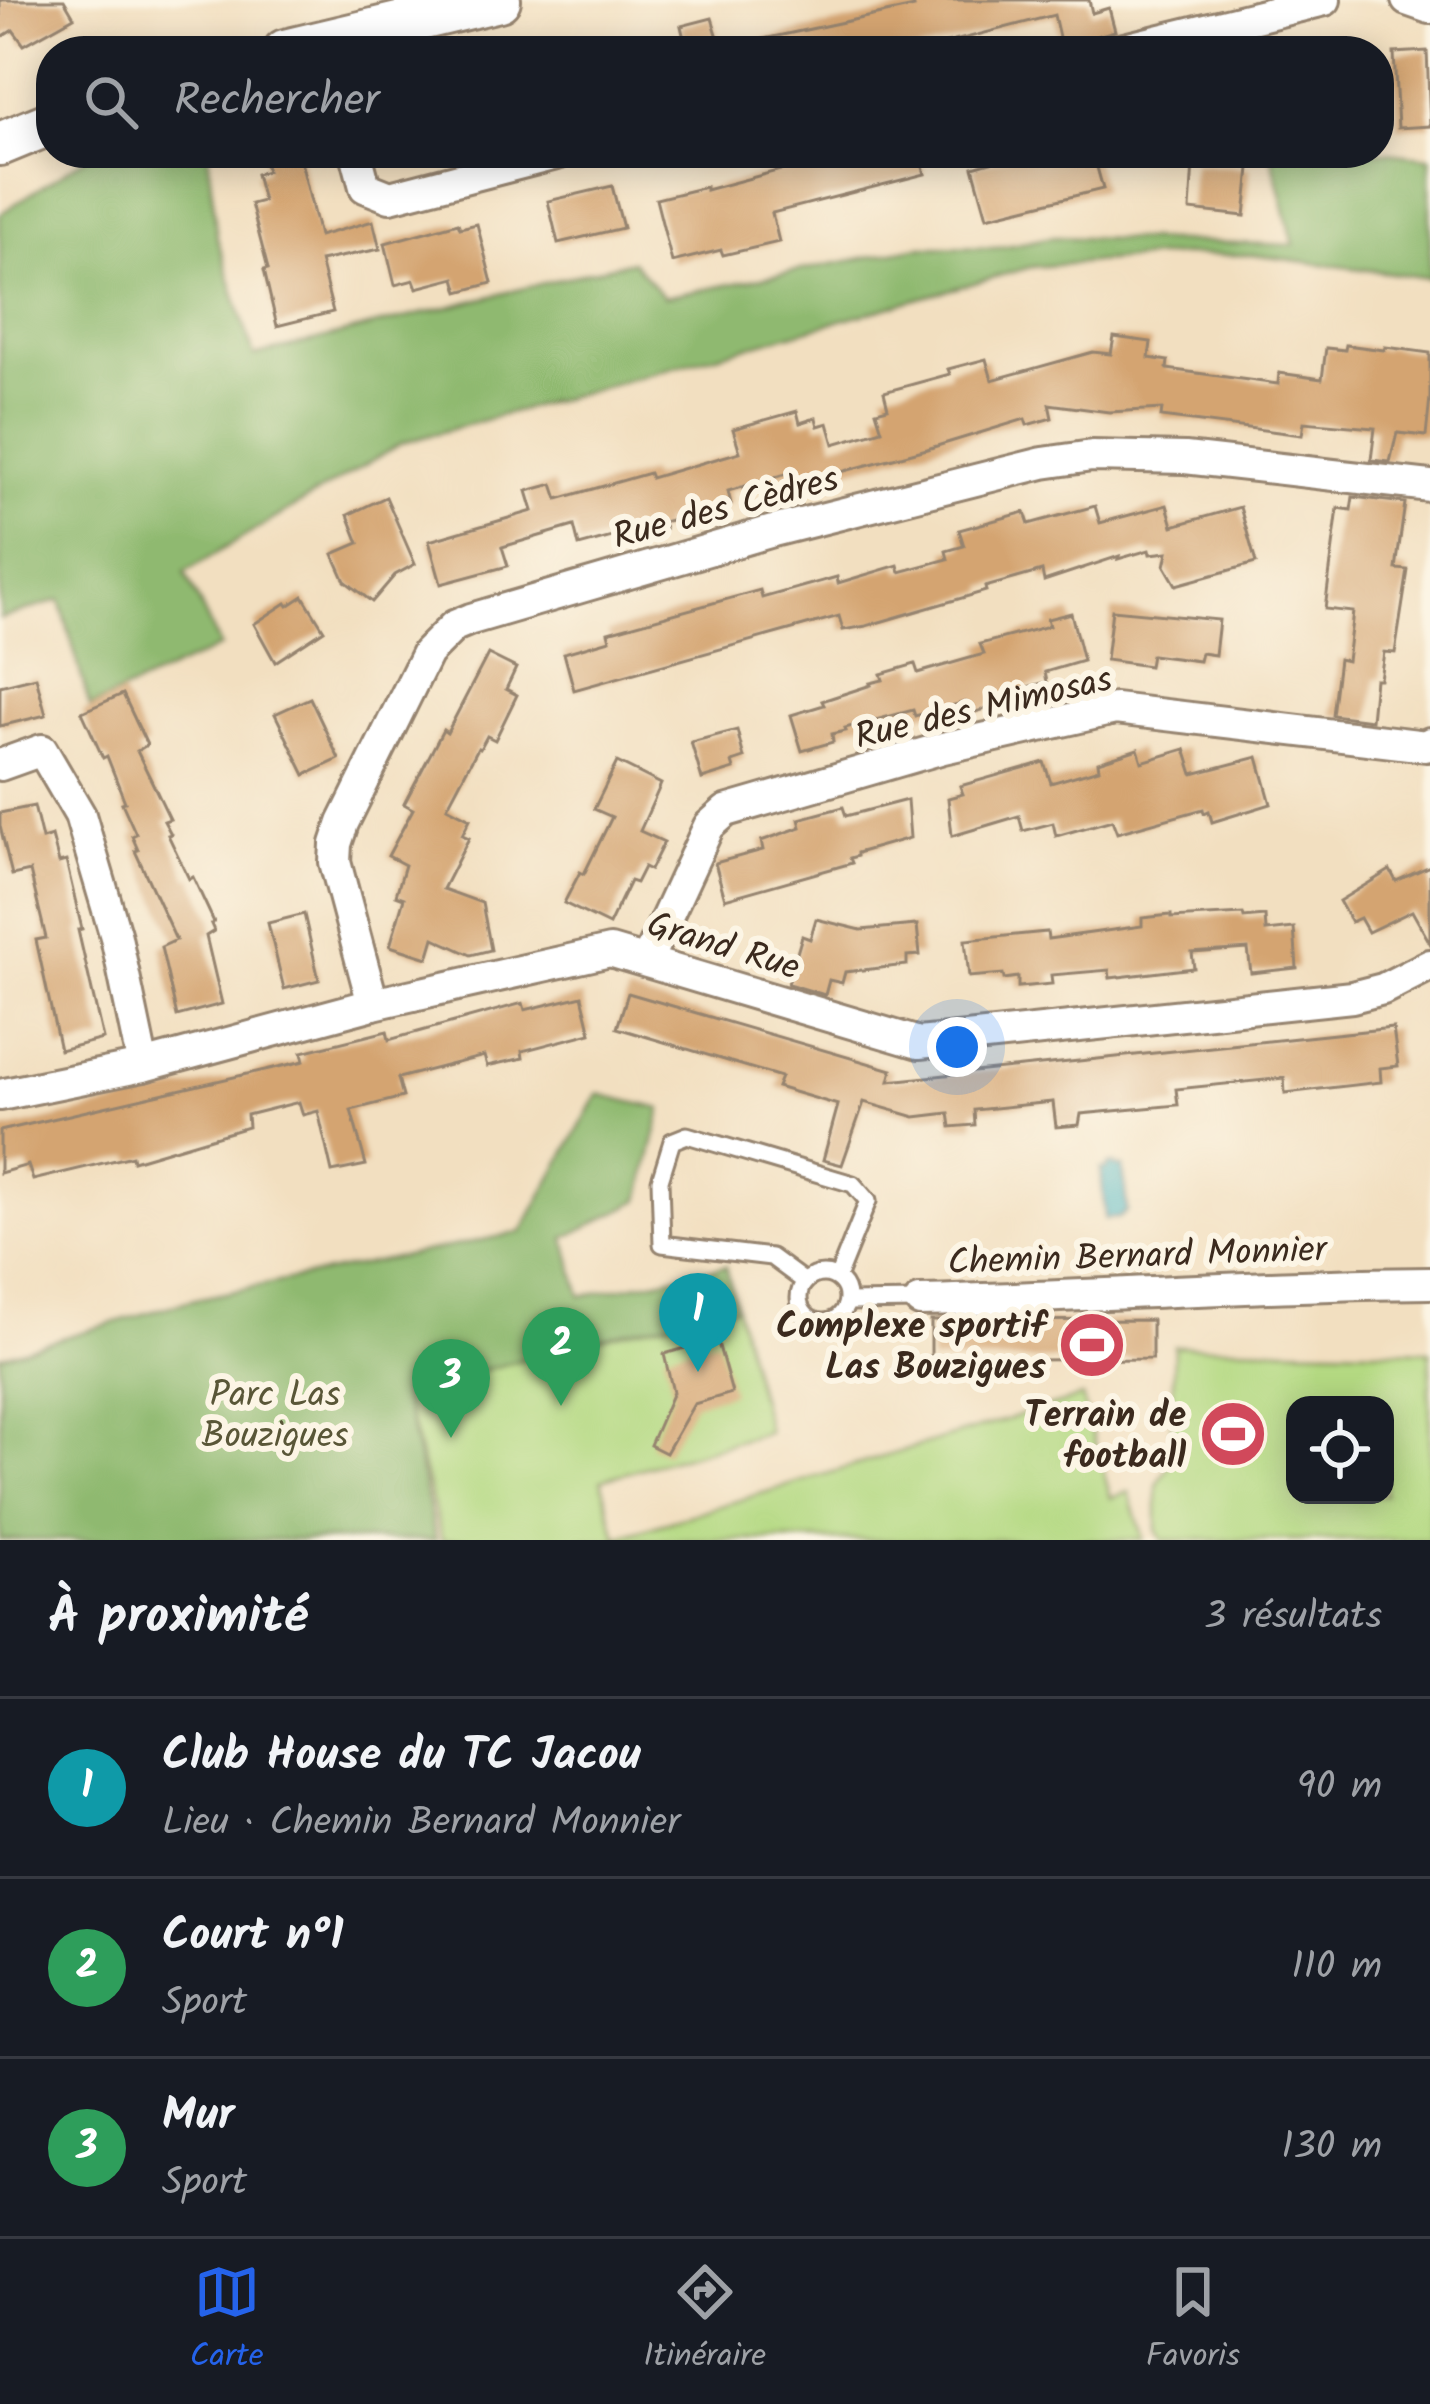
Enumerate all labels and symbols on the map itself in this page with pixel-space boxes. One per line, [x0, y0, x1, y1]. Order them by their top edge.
street label: Rue des Cèdres [607, 452, 845, 567]
street label: Rue des Mimosas [850, 652, 1118, 767]
street label: Grand Rue [640, 897, 806, 998]
your location [927, 1017, 987, 1077]
street label: Chemin Bernard Monnier [947, 1222, 1330, 1293]
pin: 1 [659, 1273, 737, 1372]
place label: Complexe sportif Las Bouzigues [776, 1299, 1049, 1397]
pin: 2 [522, 1307, 600, 1406]
sports icon: Complexe sportif Las Bouzigues [1057, 1310, 1127, 1380]
pin: 3 [412, 1339, 490, 1438]
park label: Parc Las Bouzigues [202, 1368, 348, 1466]
place label: Terrain de football [1024, 1388, 1186, 1486]
sports icon: Terrain de football [1198, 1399, 1268, 1469]

